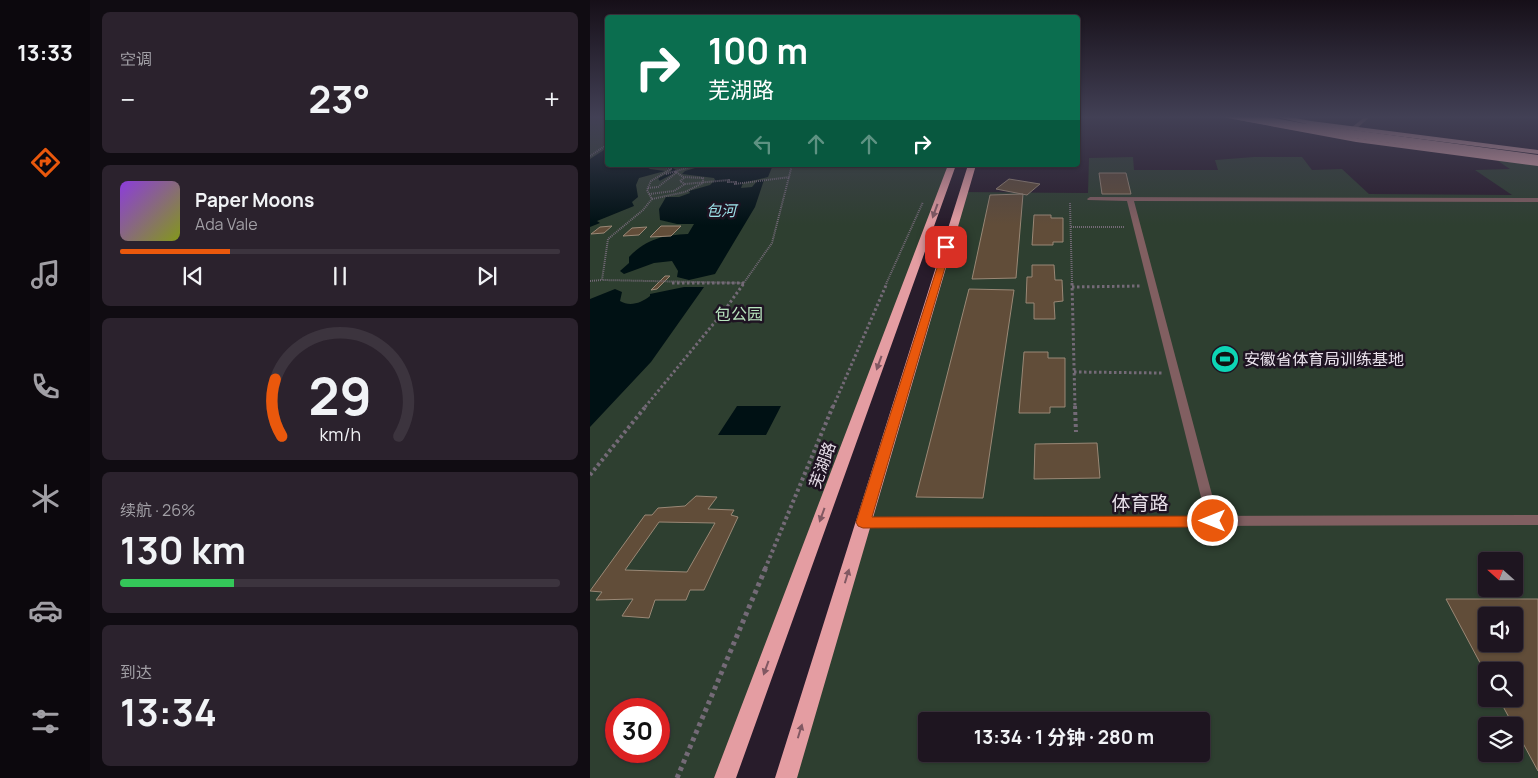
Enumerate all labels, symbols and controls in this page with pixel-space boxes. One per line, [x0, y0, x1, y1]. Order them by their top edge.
text: 100 m [708, 27, 808, 75]
icon: right [625, 35, 690, 100]
text: 13:33 [17, 38, 73, 68]
text: 空调 [120, 48, 152, 70]
text: 23° [309, 72, 370, 124]
text: 芜湖路 [708, 75, 774, 105]
text: − [120, 80, 135, 118]
text: + [544, 80, 560, 118]
icon: left [749, 130, 777, 158]
icon: ahead [802, 130, 830, 158]
icon: ahead [855, 130, 883, 158]
icon: right [908, 130, 936, 158]
icon: directions [28, 145, 63, 180]
text: Paper Moons [195, 187, 314, 213]
water label: 包河 [706, 200, 739, 221]
one-way arrow [931, 204, 939, 219]
text: Ada Vale [195, 213, 258, 235]
pin [925, 226, 967, 268]
icon: arrive [932, 233, 960, 261]
icon: music [28, 257, 63, 292]
icon: previous [179, 262, 207, 290]
icon: pause [326, 262, 354, 290]
icon: next [473, 262, 501, 290]
park label: 包公园 [715, 303, 763, 325]
sports icon: 安徽省体育局训练基地 [1210, 344, 1240, 374]
place label: 安徽省体育局训练基地 [1244, 348, 1404, 370]
one-way arrow [874, 356, 882, 370]
text: 29 [308, 360, 372, 431]
icon: phone [28, 369, 63, 404]
text: km/h [319, 422, 361, 446]
street label: 芜湖路 [803, 439, 841, 491]
icon: climate [28, 481, 63, 516]
street label: 体育路 [1111, 490, 1169, 516]
position arrow [1186, 494, 1238, 546]
text: 续航 · 26% [120, 499, 196, 521]
one-way arrow [818, 508, 825, 523]
text: 130 km [120, 523, 246, 575]
north arrow [1478, 552, 1522, 598]
map controls [1478, 552, 1523, 762]
one-way arrow [843, 568, 851, 583]
icon: car [28, 593, 63, 628]
button: sound [1478, 607, 1523, 652]
text: 到达 [120, 661, 152, 683]
one-way arrow [762, 661, 770, 676]
button: search [1478, 662, 1523, 707]
text: 13:34 [120, 685, 217, 737]
speed limit sign: 30 [605, 698, 670, 763]
icon: filters [28, 704, 63, 739]
button: layers [1478, 717, 1523, 762]
one-way arrow [796, 724, 804, 739]
text: 13:34 · 1 分钟 · 280 m [974, 724, 1154, 750]

